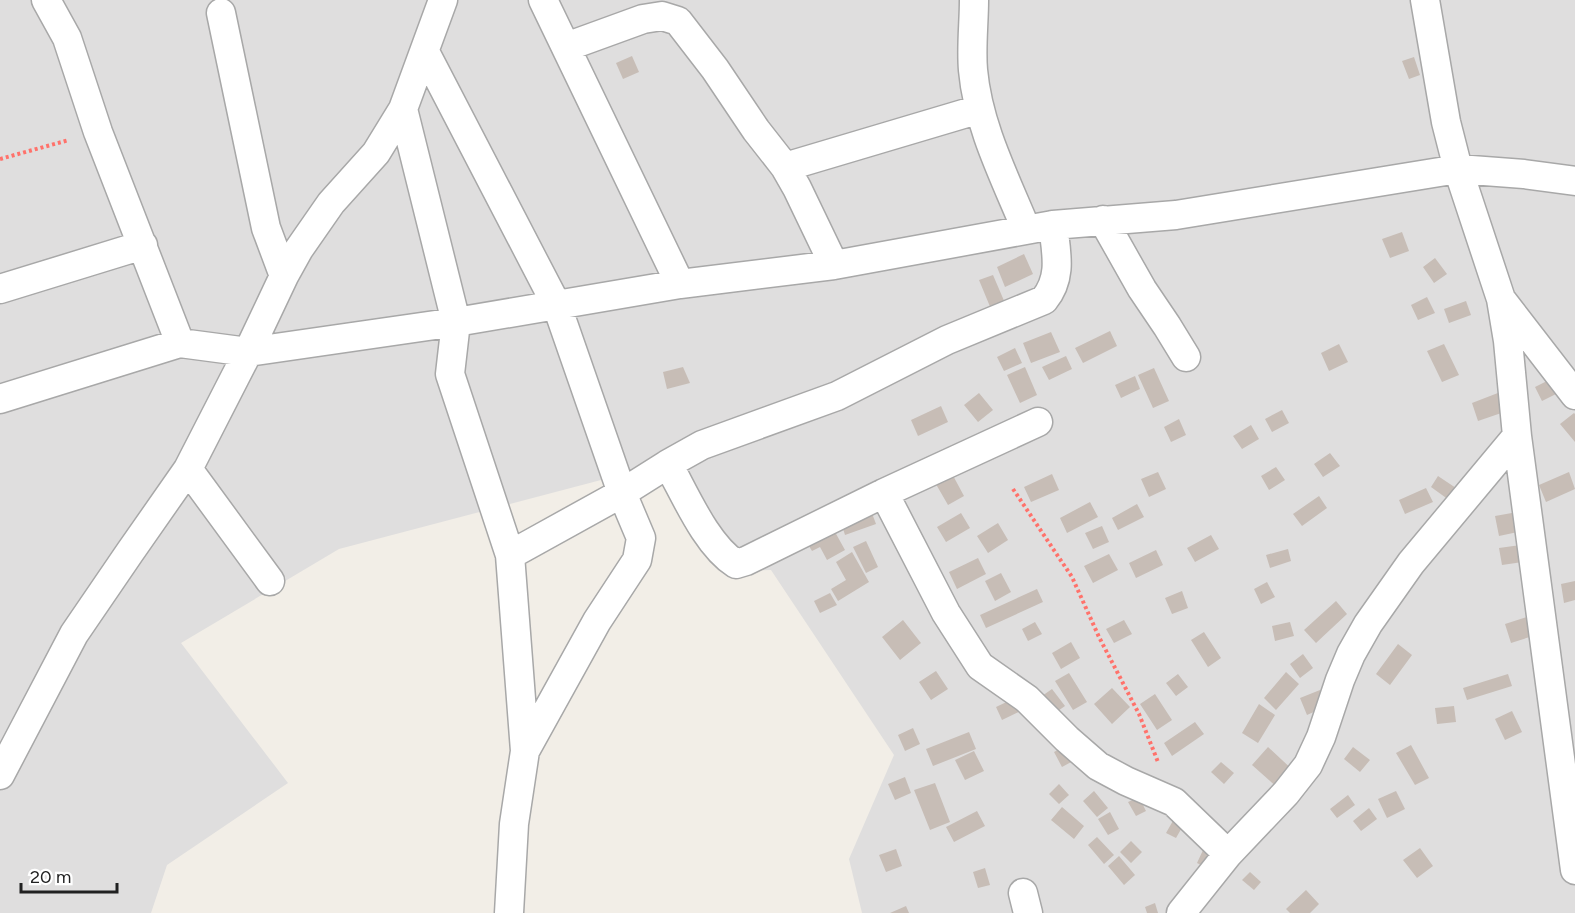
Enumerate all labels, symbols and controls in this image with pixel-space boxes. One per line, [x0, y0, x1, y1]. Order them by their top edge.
scale bar [21, 856, 117, 894]
text: 20 m [30, 866, 71, 888]

